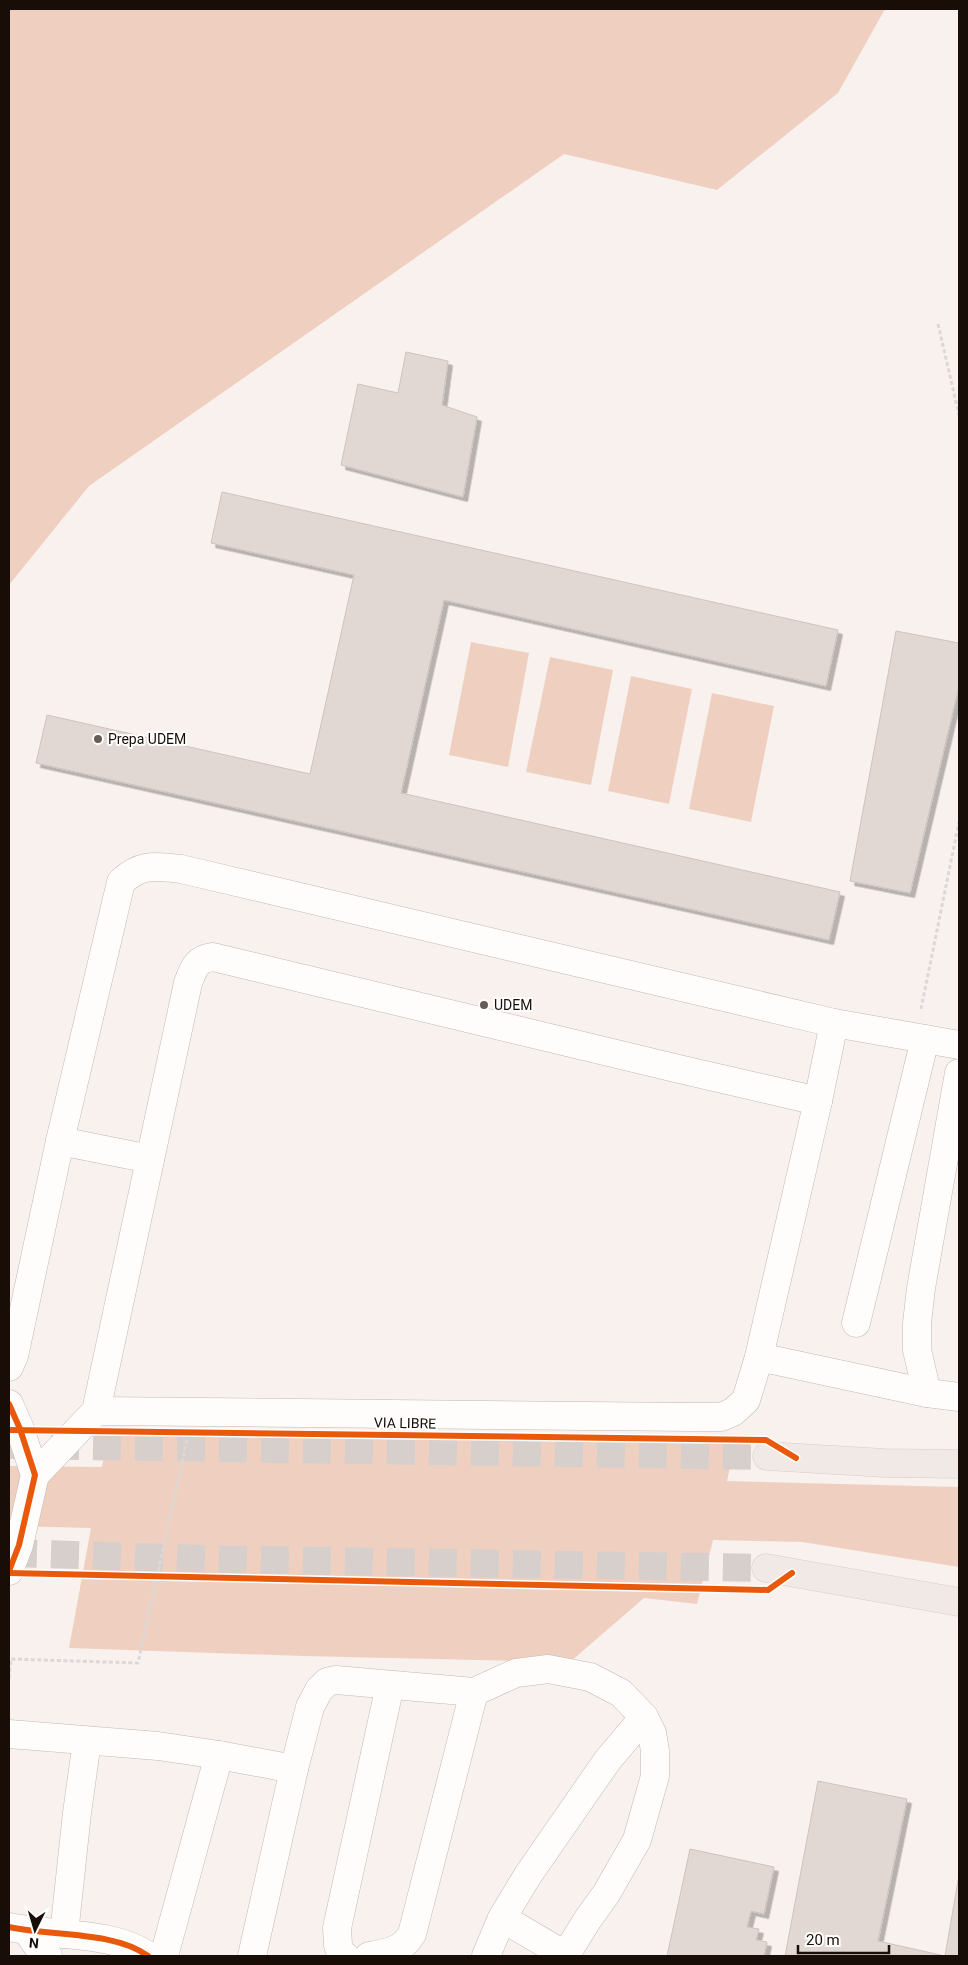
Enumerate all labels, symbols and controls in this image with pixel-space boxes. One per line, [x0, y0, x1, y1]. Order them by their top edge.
place label: Prepa UDEM [108, 731, 186, 747]
marker: Prepa UDEM [92, 733, 104, 745]
place label: UDEM [494, 997, 532, 1013]
marker: UDEM [478, 999, 490, 1011]
street label: VIA LIBRE [374, 1414, 436, 1432]
north arrow [10, 1905, 60, 1955]
scale bar [798, 1922, 889, 1954]
text: 20 m [806, 1931, 840, 1949]
text: N [28, 1935, 39, 1951]

